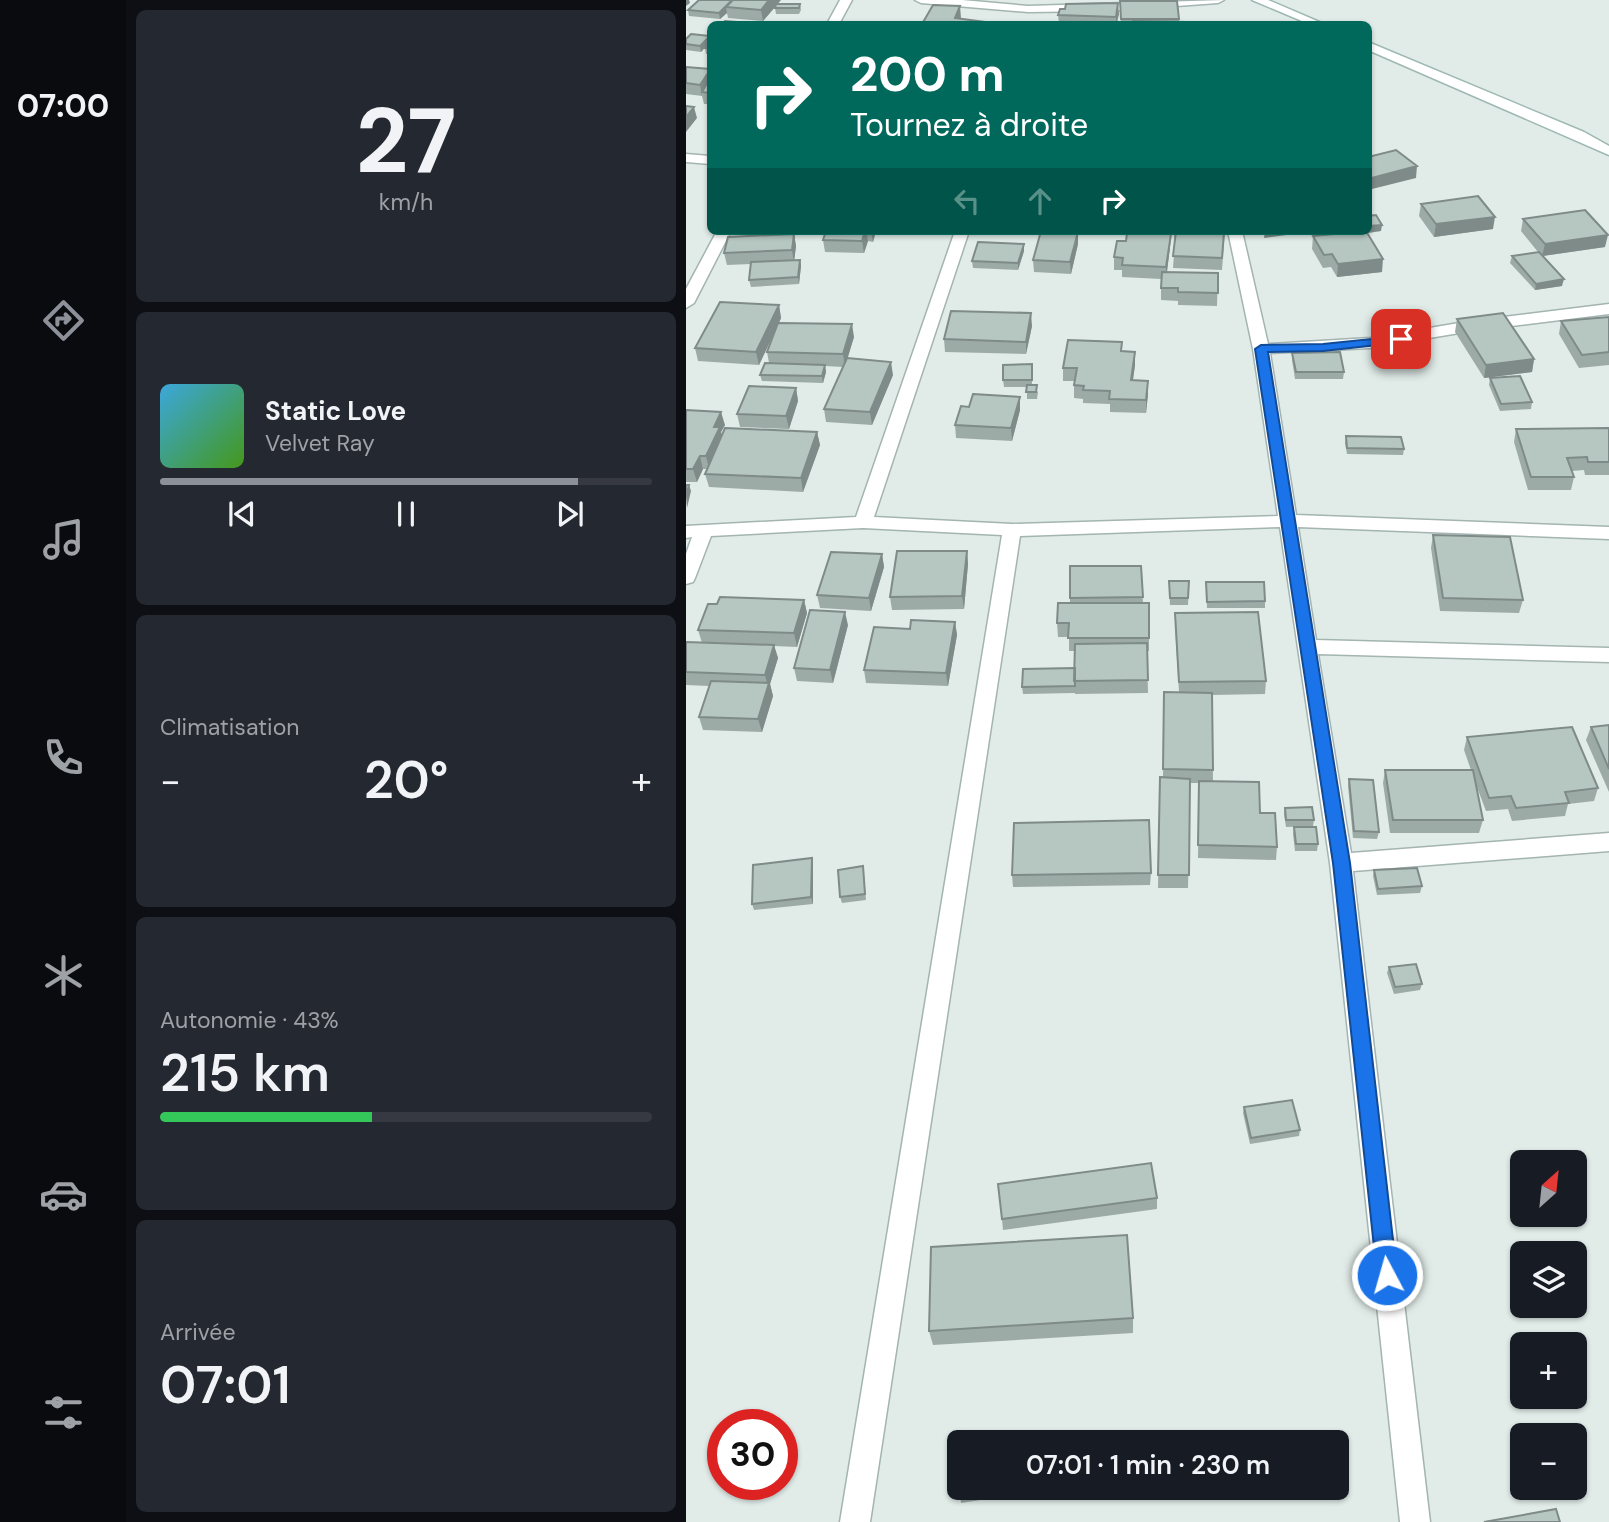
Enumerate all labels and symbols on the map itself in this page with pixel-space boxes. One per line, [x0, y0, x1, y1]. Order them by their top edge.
pin [1371, 309, 1431, 369]
north arrow [1510, 1150, 1587, 1227]
position arrow [1350, 1238, 1424, 1312]
speed limit sign: 30 [707, 1409, 798, 1500]

